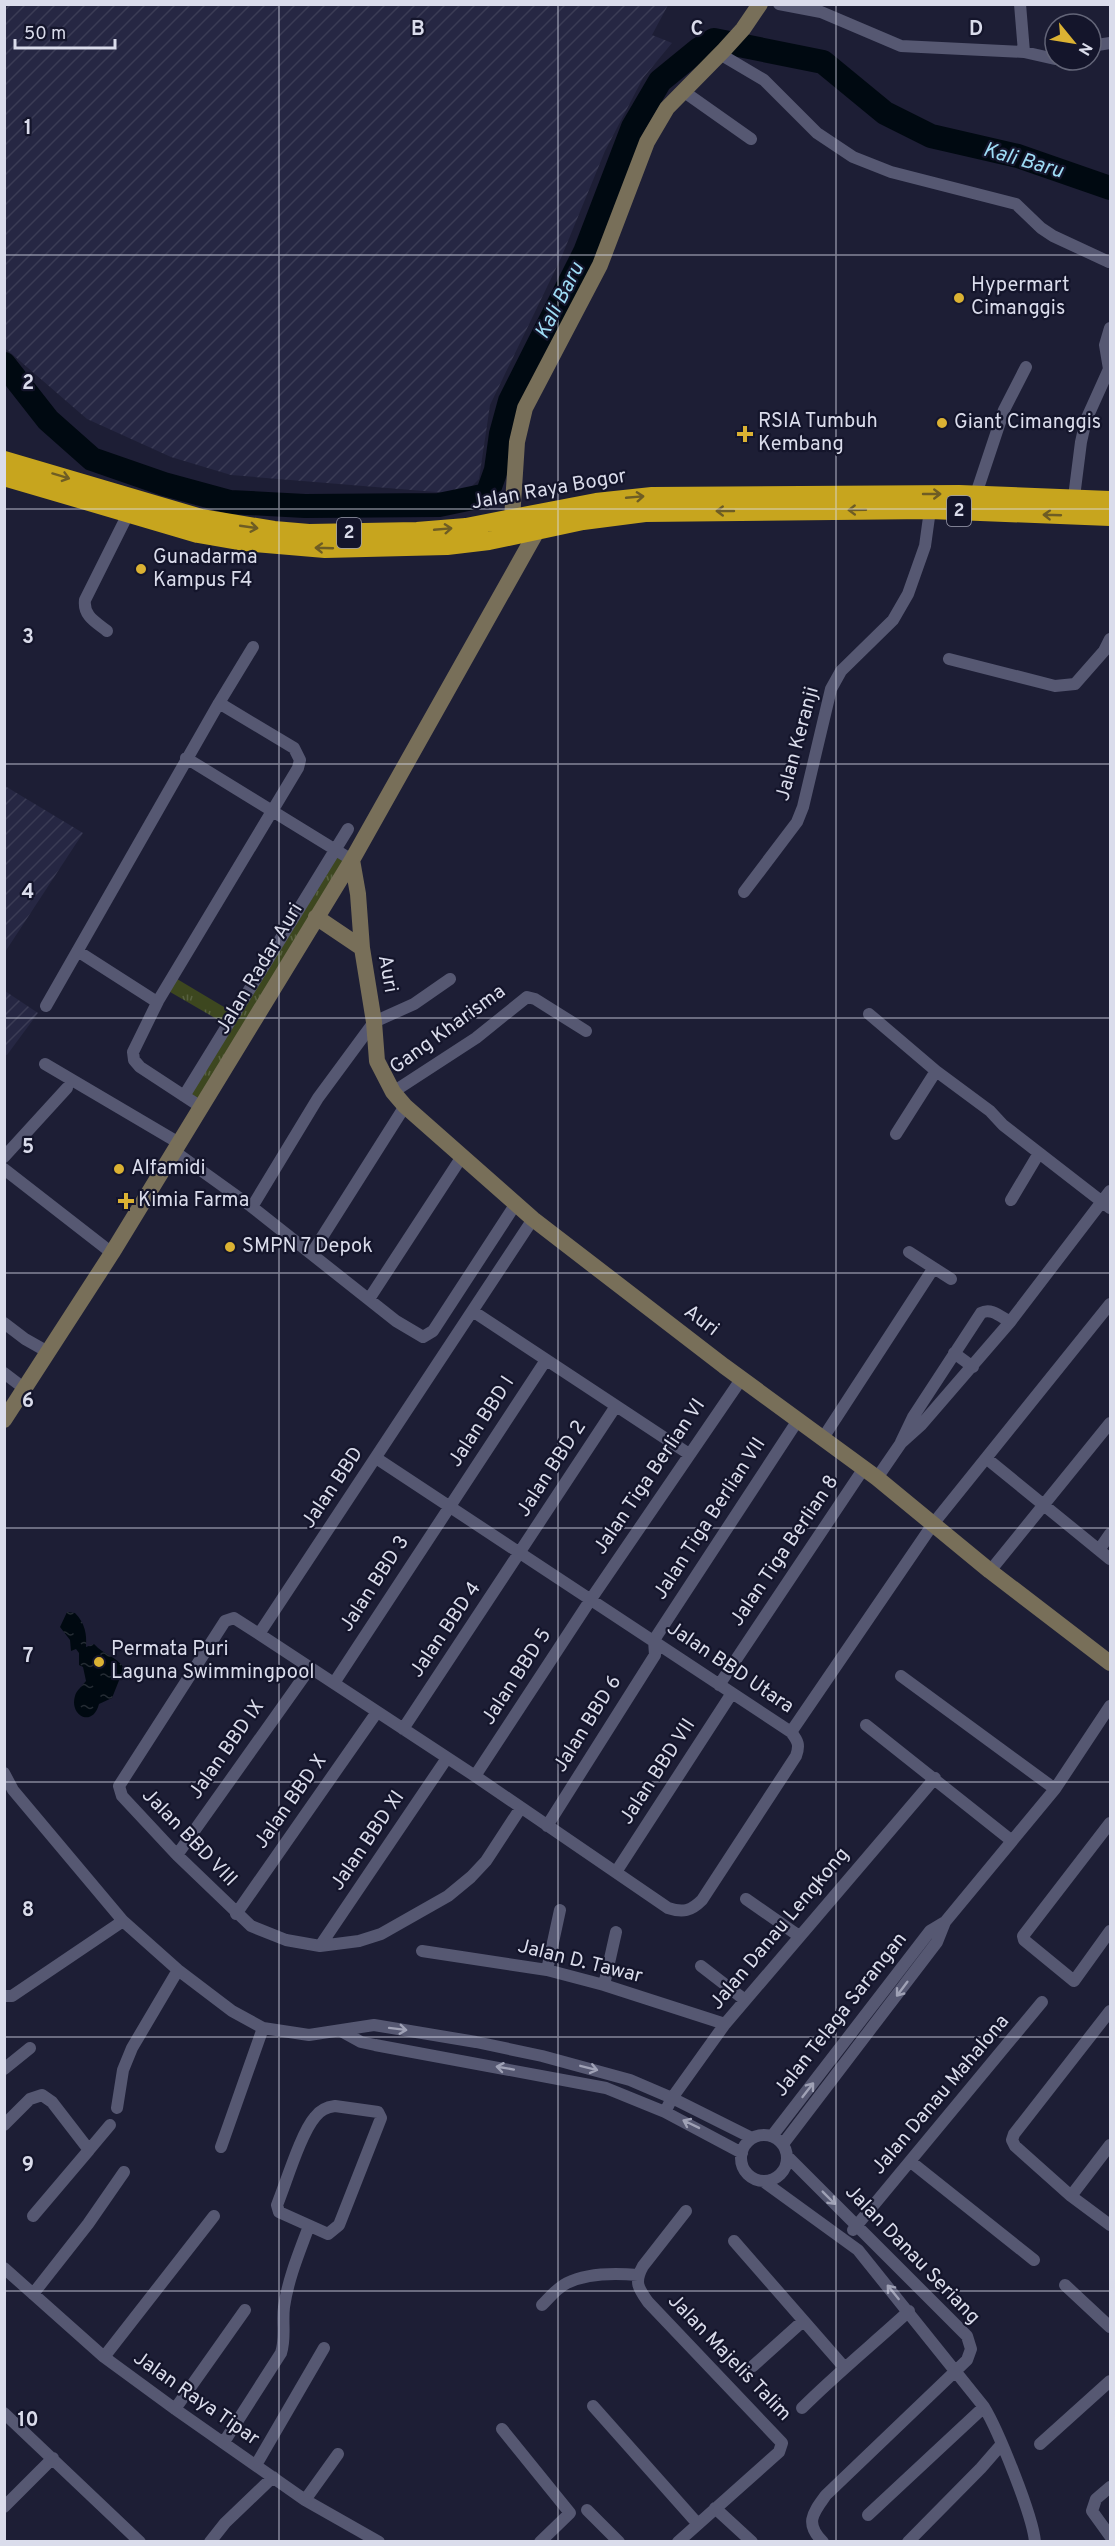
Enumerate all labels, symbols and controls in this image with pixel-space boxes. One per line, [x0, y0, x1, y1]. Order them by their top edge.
scale bar [15, 12, 116, 50]
north arrow [1043, 12, 1103, 72]
text: B [411, 17, 425, 43]
text: C [691, 17, 703, 43]
text: D [969, 17, 983, 43]
text: 50 m [24, 23, 66, 46]
text: N [1073, 39, 1096, 58]
text: 1 [24, 116, 32, 142]
water label: Kali Baru [980, 137, 1067, 185]
water label: Kali Baru [529, 258, 591, 344]
place label: Hypermart Cimanggis [971, 273, 1070, 322]
marker: Hypermart Cimanggis [952, 291, 966, 305]
text: 2 [22, 371, 34, 397]
place label: RSIA Tumbuh Kembang [758, 409, 878, 458]
place label: Giant Cimanggis [954, 410, 1101, 436]
marker: Giant Cimanggis [935, 416, 949, 430]
marker: RSIA Tumbuh Kembang [736, 425, 754, 443]
street label: Jalan Raya Bogor [469, 464, 629, 516]
one-way arrow [51, 471, 70, 482]
one-way arrow [921, 488, 941, 500]
one-way arrow [625, 491, 645, 502]
road number: 2 [947, 496, 971, 526]
one-way arrow [716, 505, 736, 517]
one-way arrow [848, 505, 868, 516]
one-way arrow [1043, 509, 1063, 520]
road number: 2 [337, 518, 361, 548]
one-way arrow [238, 521, 258, 532]
one-way arrow [433, 523, 453, 534]
one-way arrow [314, 543, 334, 554]
place label: Gunadarma Kampus F4 [153, 545, 258, 594]
marker: Gunadarma Kampus F4 [134, 562, 148, 576]
text: 3 [22, 625, 34, 651]
street label: Jalan Keranji [770, 684, 826, 804]
text: 4 [22, 880, 34, 906]
street label: Jalan Radar Auri [211, 899, 309, 1039]
street label: Auri [371, 953, 403, 995]
street label: Gang Kharisma [385, 979, 511, 1081]
text: 5 [22, 1135, 34, 1161]
place label: Alfamidi [131, 1156, 206, 1182]
marker: Alfamidi [112, 1162, 126, 1176]
place label: Kimia Farma [138, 1188, 249, 1214]
marker: Kimia Farma [119, 1194, 133, 1208]
place label: SMPN 7 Depok [242, 1234, 373, 1260]
marker: SMPN 7 Depok [223, 1240, 237, 1254]
street label: Auri [678, 1299, 724, 1343]
street label: Jalan BBD I [443, 1372, 521, 1472]
text: 6 [22, 1389, 34, 1415]
street label: Jalan Tiga Berlian VI [588, 1394, 712, 1560]
street label: Jalan BBD 2 [511, 1416, 593, 1522]
street label: Jalan Tiga Berlian VII [648, 1433, 772, 1605]
street label: Jalan BBD [296, 1442, 370, 1534]
street label: Jalan Tiga Berlian 8 [725, 1470, 845, 1632]
street label: Jalan BBD 3 [334, 1531, 416, 1637]
street label: Jalan BBD 4 [404, 1577, 488, 1683]
street label: Jalan BBD Utara [662, 1616, 798, 1720]
street label: Jalan BBD 5 [476, 1624, 558, 1730]
place label: Permata Puri Laguna Swimmingpool [111, 1637, 315, 1686]
text: 7 [23, 1644, 33, 1670]
marker: Permata Puri Laguna Swimmingpool [92, 1655, 106, 1669]
street label: Jalan BBD 6 [548, 1671, 628, 1777]
street label: Jalan BBD IX [183, 1695, 271, 1805]
street label: Jalan BBD VII [614, 1714, 702, 1830]
street label: Jalan BBD X [249, 1750, 333, 1854]
street label: Jalan BBD VIII [136, 1783, 242, 1893]
street label: Jalan BBD XI [325, 1786, 411, 1896]
street label: Jalan Danau Lengkong [704, 1842, 856, 2016]
text: 8 [22, 1898, 34, 1924]
street label: Jalan Telaga Sarangan [769, 1927, 913, 2103]
street label: Jalan D. Tawar [515, 1934, 645, 1990]
one-way arrow [895, 1980, 908, 1996]
street label: Jalan Danau Mahalona [866, 2010, 1016, 2180]
one-way arrow [388, 2023, 408, 2034]
one-way arrow [496, 2062, 516, 2073]
one-way arrow [579, 2062, 598, 2074]
one-way arrow [801, 2082, 814, 2098]
one-way arrow [682, 2118, 700, 2130]
text: 9 [22, 2153, 34, 2179]
street label: Jalan Danau Seriang [839, 2180, 985, 2330]
one-way arrow [822, 2191, 836, 2206]
one-way arrow [887, 2284, 900, 2300]
street label: Jalan Majelis Talim [661, 2289, 797, 2427]
street label: Jalan Raya Tipar [128, 2346, 264, 2452]
text: 10 [17, 2408, 39, 2434]

